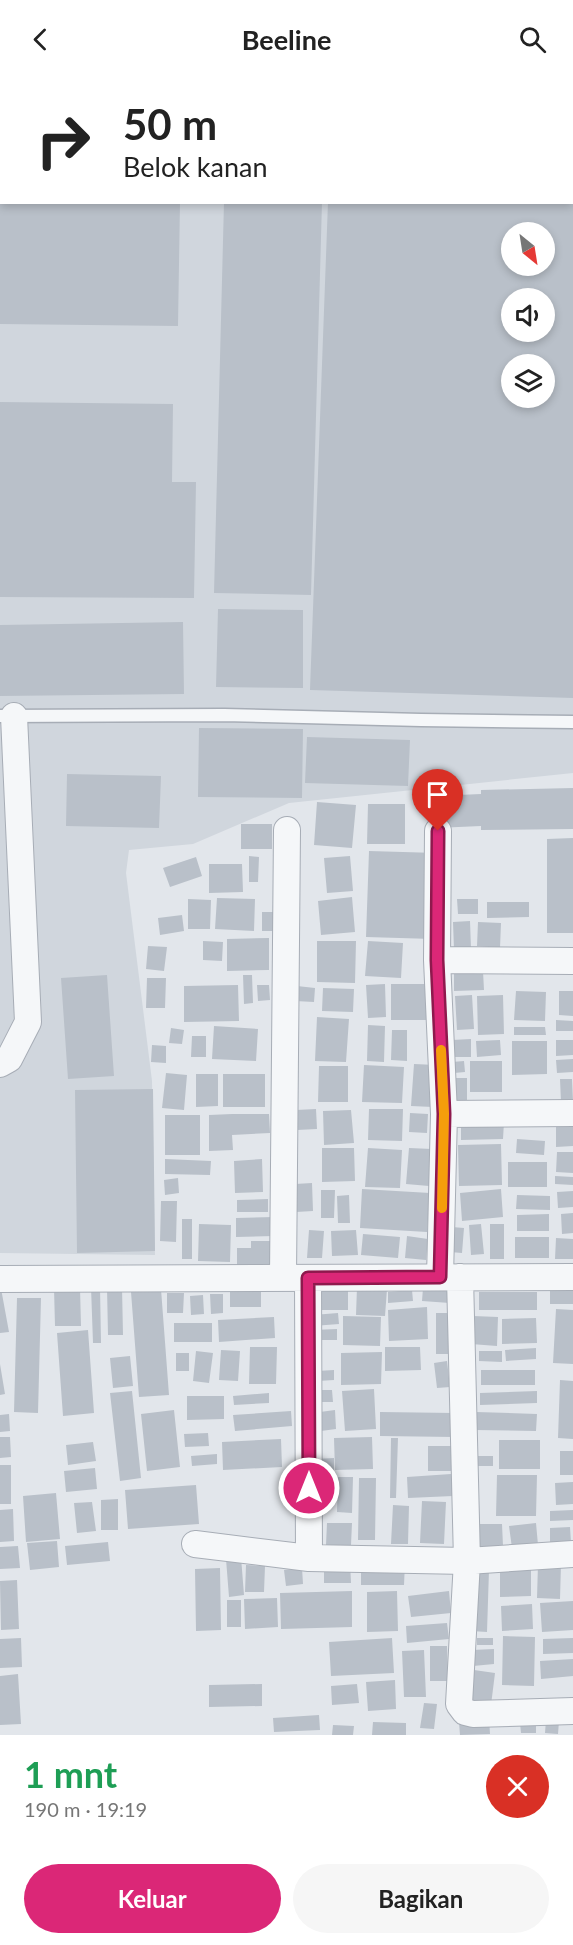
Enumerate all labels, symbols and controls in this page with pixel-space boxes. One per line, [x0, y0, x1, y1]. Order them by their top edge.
icon: back [24, 23, 57, 56]
text: Beeline [242, 23, 331, 56]
icon: search [516, 23, 549, 56]
text: 50 m [123, 99, 217, 149]
icon: right [24, 102, 102, 180]
text: Belok kanan [123, 150, 268, 183]
north arrow [501, 222, 555, 276]
map controls [501, 222, 555, 408]
button: sound [501, 288, 555, 342]
button: layers [501, 354, 555, 408]
pin [412, 769, 463, 831]
icon: arrive [421, 778, 454, 811]
position arrow [277, 1456, 341, 1520]
text: 1 mnt [24, 1752, 117, 1796]
button: close [486, 1755, 549, 1818]
text: 190 m · 19:19 [24, 1797, 147, 1821]
button: Keluar [24, 1864, 281, 1933]
button: Bagikan [293, 1864, 549, 1933]

